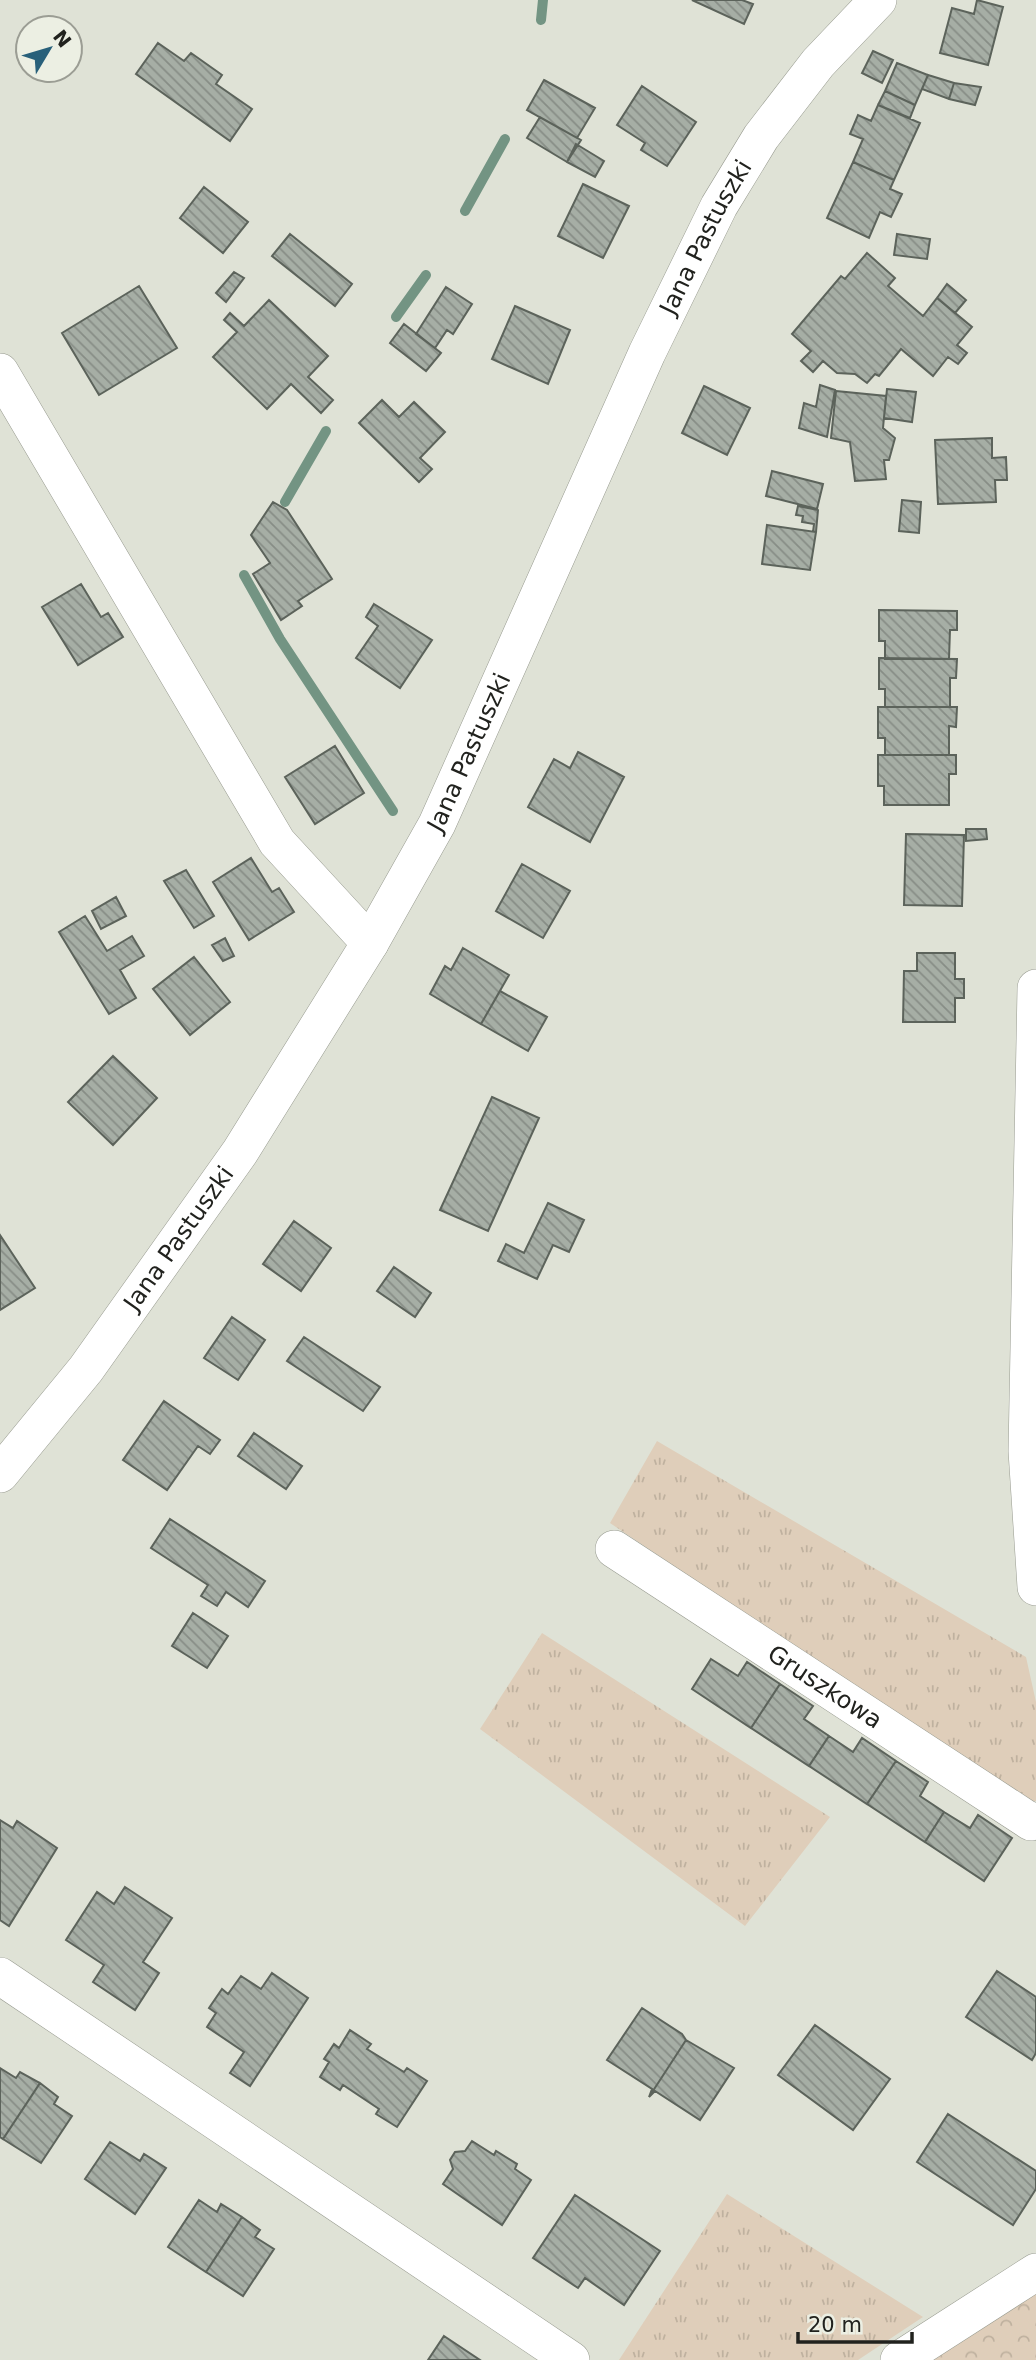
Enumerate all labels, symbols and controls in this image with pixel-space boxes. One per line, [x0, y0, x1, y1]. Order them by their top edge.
north arrow [14, 14, 84, 84]
text: N [49, 25, 76, 52]
street label: Jana Pastuszki [653, 155, 758, 321]
street label: Jana Pastuszki [421, 669, 516, 838]
street label: Jana Pastuszki [117, 1161, 239, 1317]
street label: Gruszkowa [762, 1639, 887, 1735]
scale bar [798, 2300, 912, 2344]
text: 20 m [808, 2313, 862, 2337]

